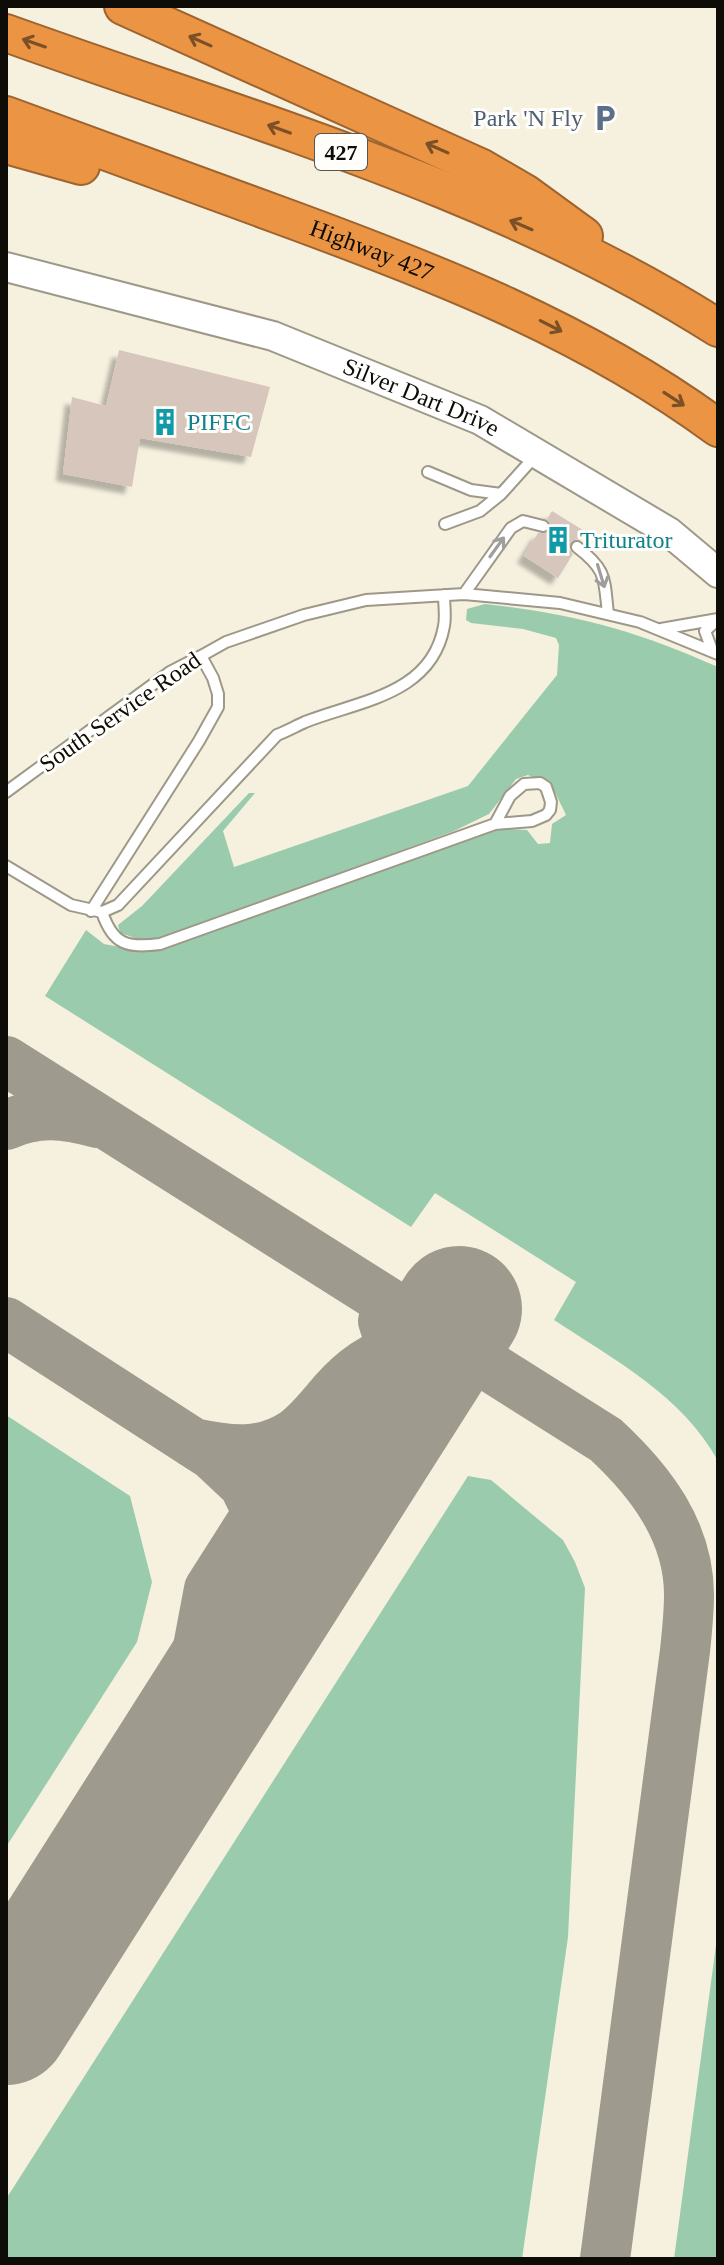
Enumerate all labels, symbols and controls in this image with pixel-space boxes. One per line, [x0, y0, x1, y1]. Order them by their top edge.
one-way arrow [188, 32, 212, 47]
one-way arrow [21, 34, 46, 49]
parking icon: Park 'N Fly [590, 103, 620, 133]
place label: Park 'N Fly [473, 105, 583, 131]
one-way arrow [267, 121, 292, 135]
road number: 427 [315, 134, 367, 170]
one-way arrow [425, 139, 449, 154]
street label: Highway 427 [307, 215, 437, 286]
one-way arrow [509, 216, 533, 231]
one-way arrow [538, 319, 562, 335]
street label: Silver Dart Drive [339, 353, 504, 441]
one-way arrow [662, 390, 684, 407]
building icon: PIFFC [150, 407, 180, 437]
place label: PIFFC [187, 409, 251, 435]
building icon: Triturator [543, 525, 573, 555]
place label: Triturator [580, 527, 672, 553]
one-way arrow [489, 536, 505, 558]
one-way arrow [594, 562, 609, 588]
street label: South Service Road [34, 647, 206, 777]

